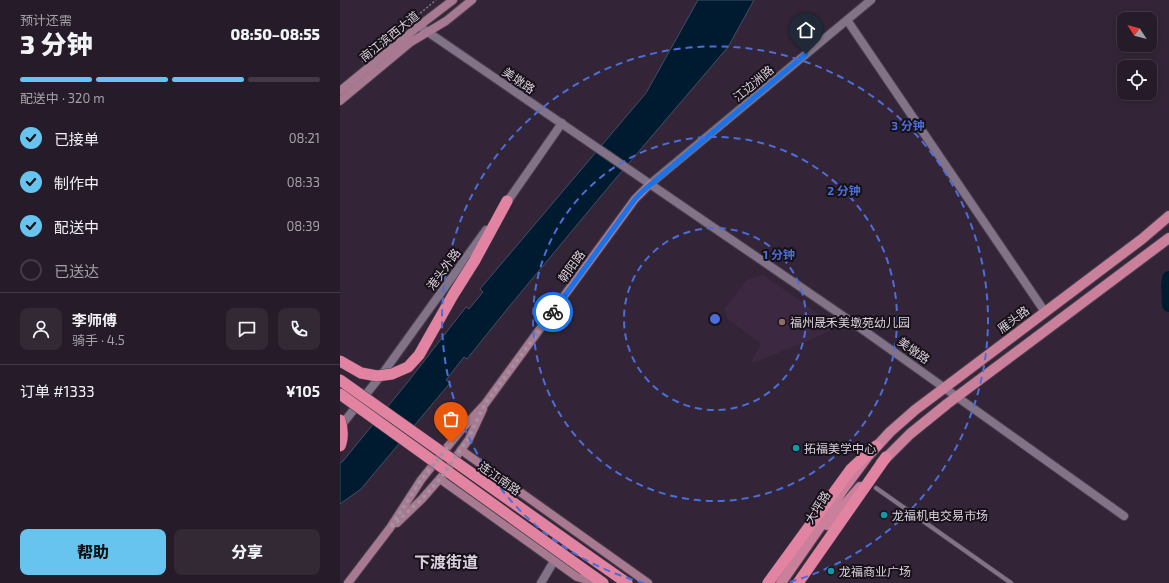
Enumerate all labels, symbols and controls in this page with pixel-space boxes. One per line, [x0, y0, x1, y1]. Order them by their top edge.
street label: 南江滨西大道 [357, 8, 421, 64]
text: 预计还需 [20, 12, 72, 28]
north arrow [1117, 12, 1157, 52]
map controls [1117, 12, 1157, 100]
pin [789, 13, 823, 54]
icon: home [795, 19, 817, 41]
text: 08:50–08:55 [231, 25, 320, 43]
text: 3 分钟 [20, 28, 92, 59]
button: locate [1117, 60, 1157, 100]
street label: 江边洲路 [730, 62, 776, 104]
street label: 美墩路 [500, 64, 538, 96]
text: 配送中 · 320 m [20, 90, 105, 106]
text: 3 分钟 [891, 118, 925, 132]
icon: check [20, 127, 42, 149]
text: 已接单 [54, 130, 99, 148]
text: 08:21 [289, 130, 320, 146]
icon: check [20, 171, 42, 193]
text: 制作中 [54, 174, 99, 192]
text: 08:33 [287, 174, 320, 190]
text: 2 分钟 [827, 183, 861, 197]
icon: check [20, 215, 42, 237]
text: 配送中 [54, 218, 99, 236]
text: 08:39 [287, 218, 320, 234]
street label: 港头外路 [423, 245, 463, 293]
street label: 朝阳路 [555, 247, 587, 285]
text: 1 分钟 [763, 247, 795, 261]
text: 已送达 [54, 262, 99, 280]
courier [533, 292, 573, 332]
icon: bike [542, 301, 564, 323]
street label: 雁头路 [994, 303, 1032, 335]
button: person [20, 308, 62, 350]
button: chat [226, 308, 268, 350]
button: phone [278, 308, 320, 350]
text: 李师傅 [72, 311, 117, 329]
centre of rings [708, 312, 722, 326]
place label: 福州晟禾美墩苑幼儿园 [790, 315, 910, 329]
marker: 福州晟禾美墩苑幼儿园 [777, 317, 787, 327]
text: 骑手 · 4.5 [72, 332, 125, 348]
street label: 美墩路 [895, 334, 933, 366]
text: 订单 #1333 [20, 382, 95, 400]
text: ¥105 [286, 382, 320, 400]
pin [434, 402, 468, 443]
icon: bag [440, 408, 462, 430]
place label: 拓福美学中心 [804, 441, 876, 455]
marker: 拓福美学中心 [791, 443, 801, 453]
street label: 连江南路 [476, 458, 524, 498]
street label: 大坪路 [802, 488, 832, 526]
place label: 龙福机电交易市场 [892, 508, 988, 522]
marker: 龙福机电交易市场 [879, 510, 889, 520]
button: 帮助 [20, 529, 166, 575]
button: 分享 [174, 529, 320, 575]
district label: 下渡街道 [414, 552, 478, 571]
place label: 龙福商业广场 [839, 564, 911, 578]
marker: 龙福商业广场 [826, 566, 836, 576]

